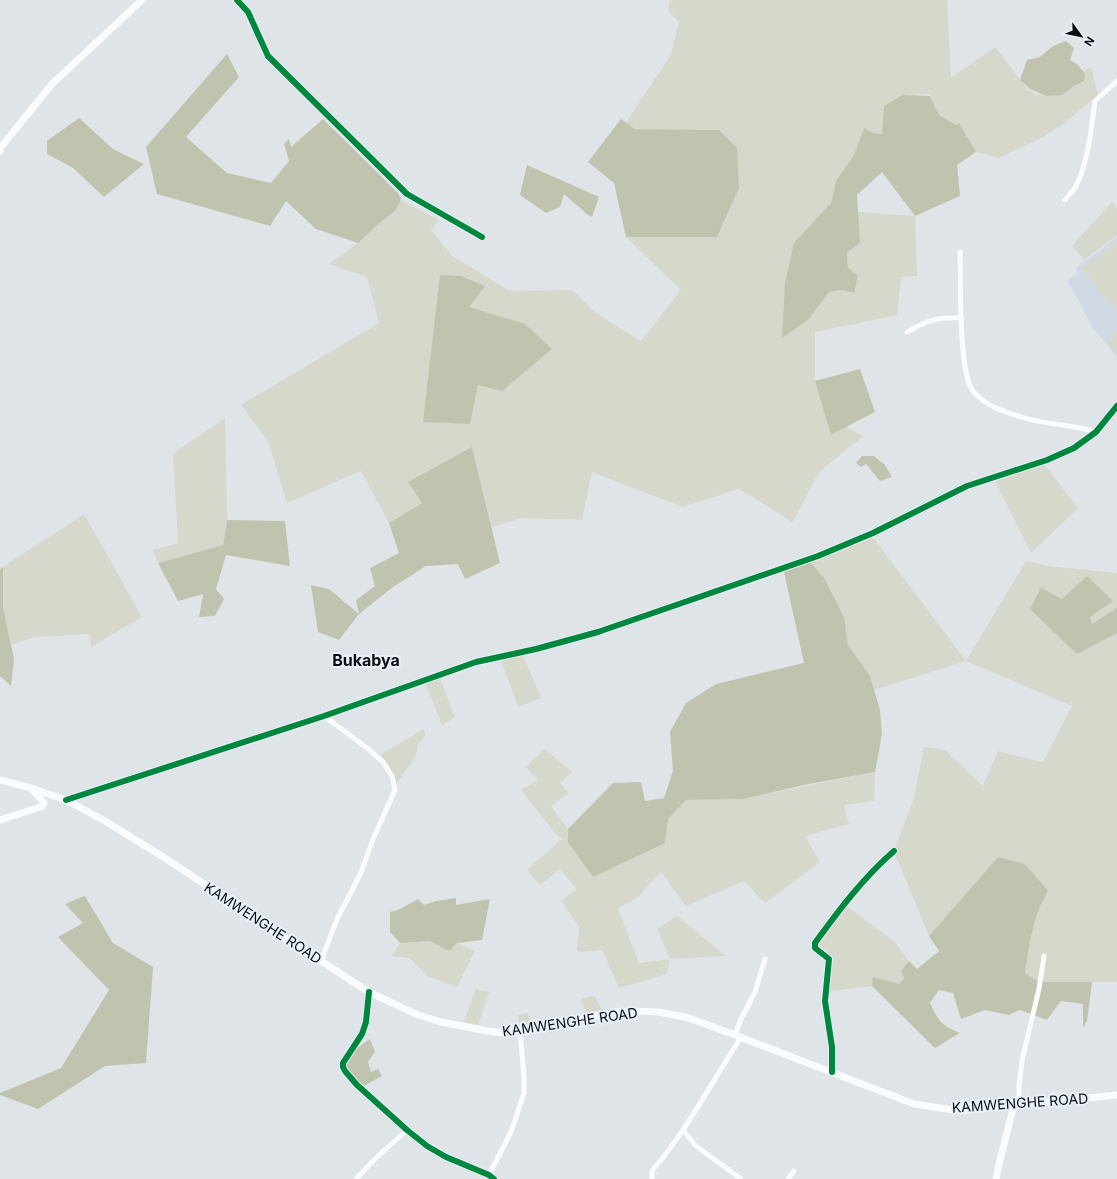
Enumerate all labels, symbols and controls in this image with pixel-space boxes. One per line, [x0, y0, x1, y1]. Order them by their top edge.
north arrow [1061, 16, 1101, 56]
text: N [1081, 34, 1098, 49]
district label: Bukabya [332, 650, 400, 670]
street label: KAMWENGHE ROAD [201, 878, 325, 967]
street label: KAMWENGHE ROAD [501, 1004, 639, 1039]
street label: KAMWENGHE ROAD [951, 1089, 1089, 1116]

